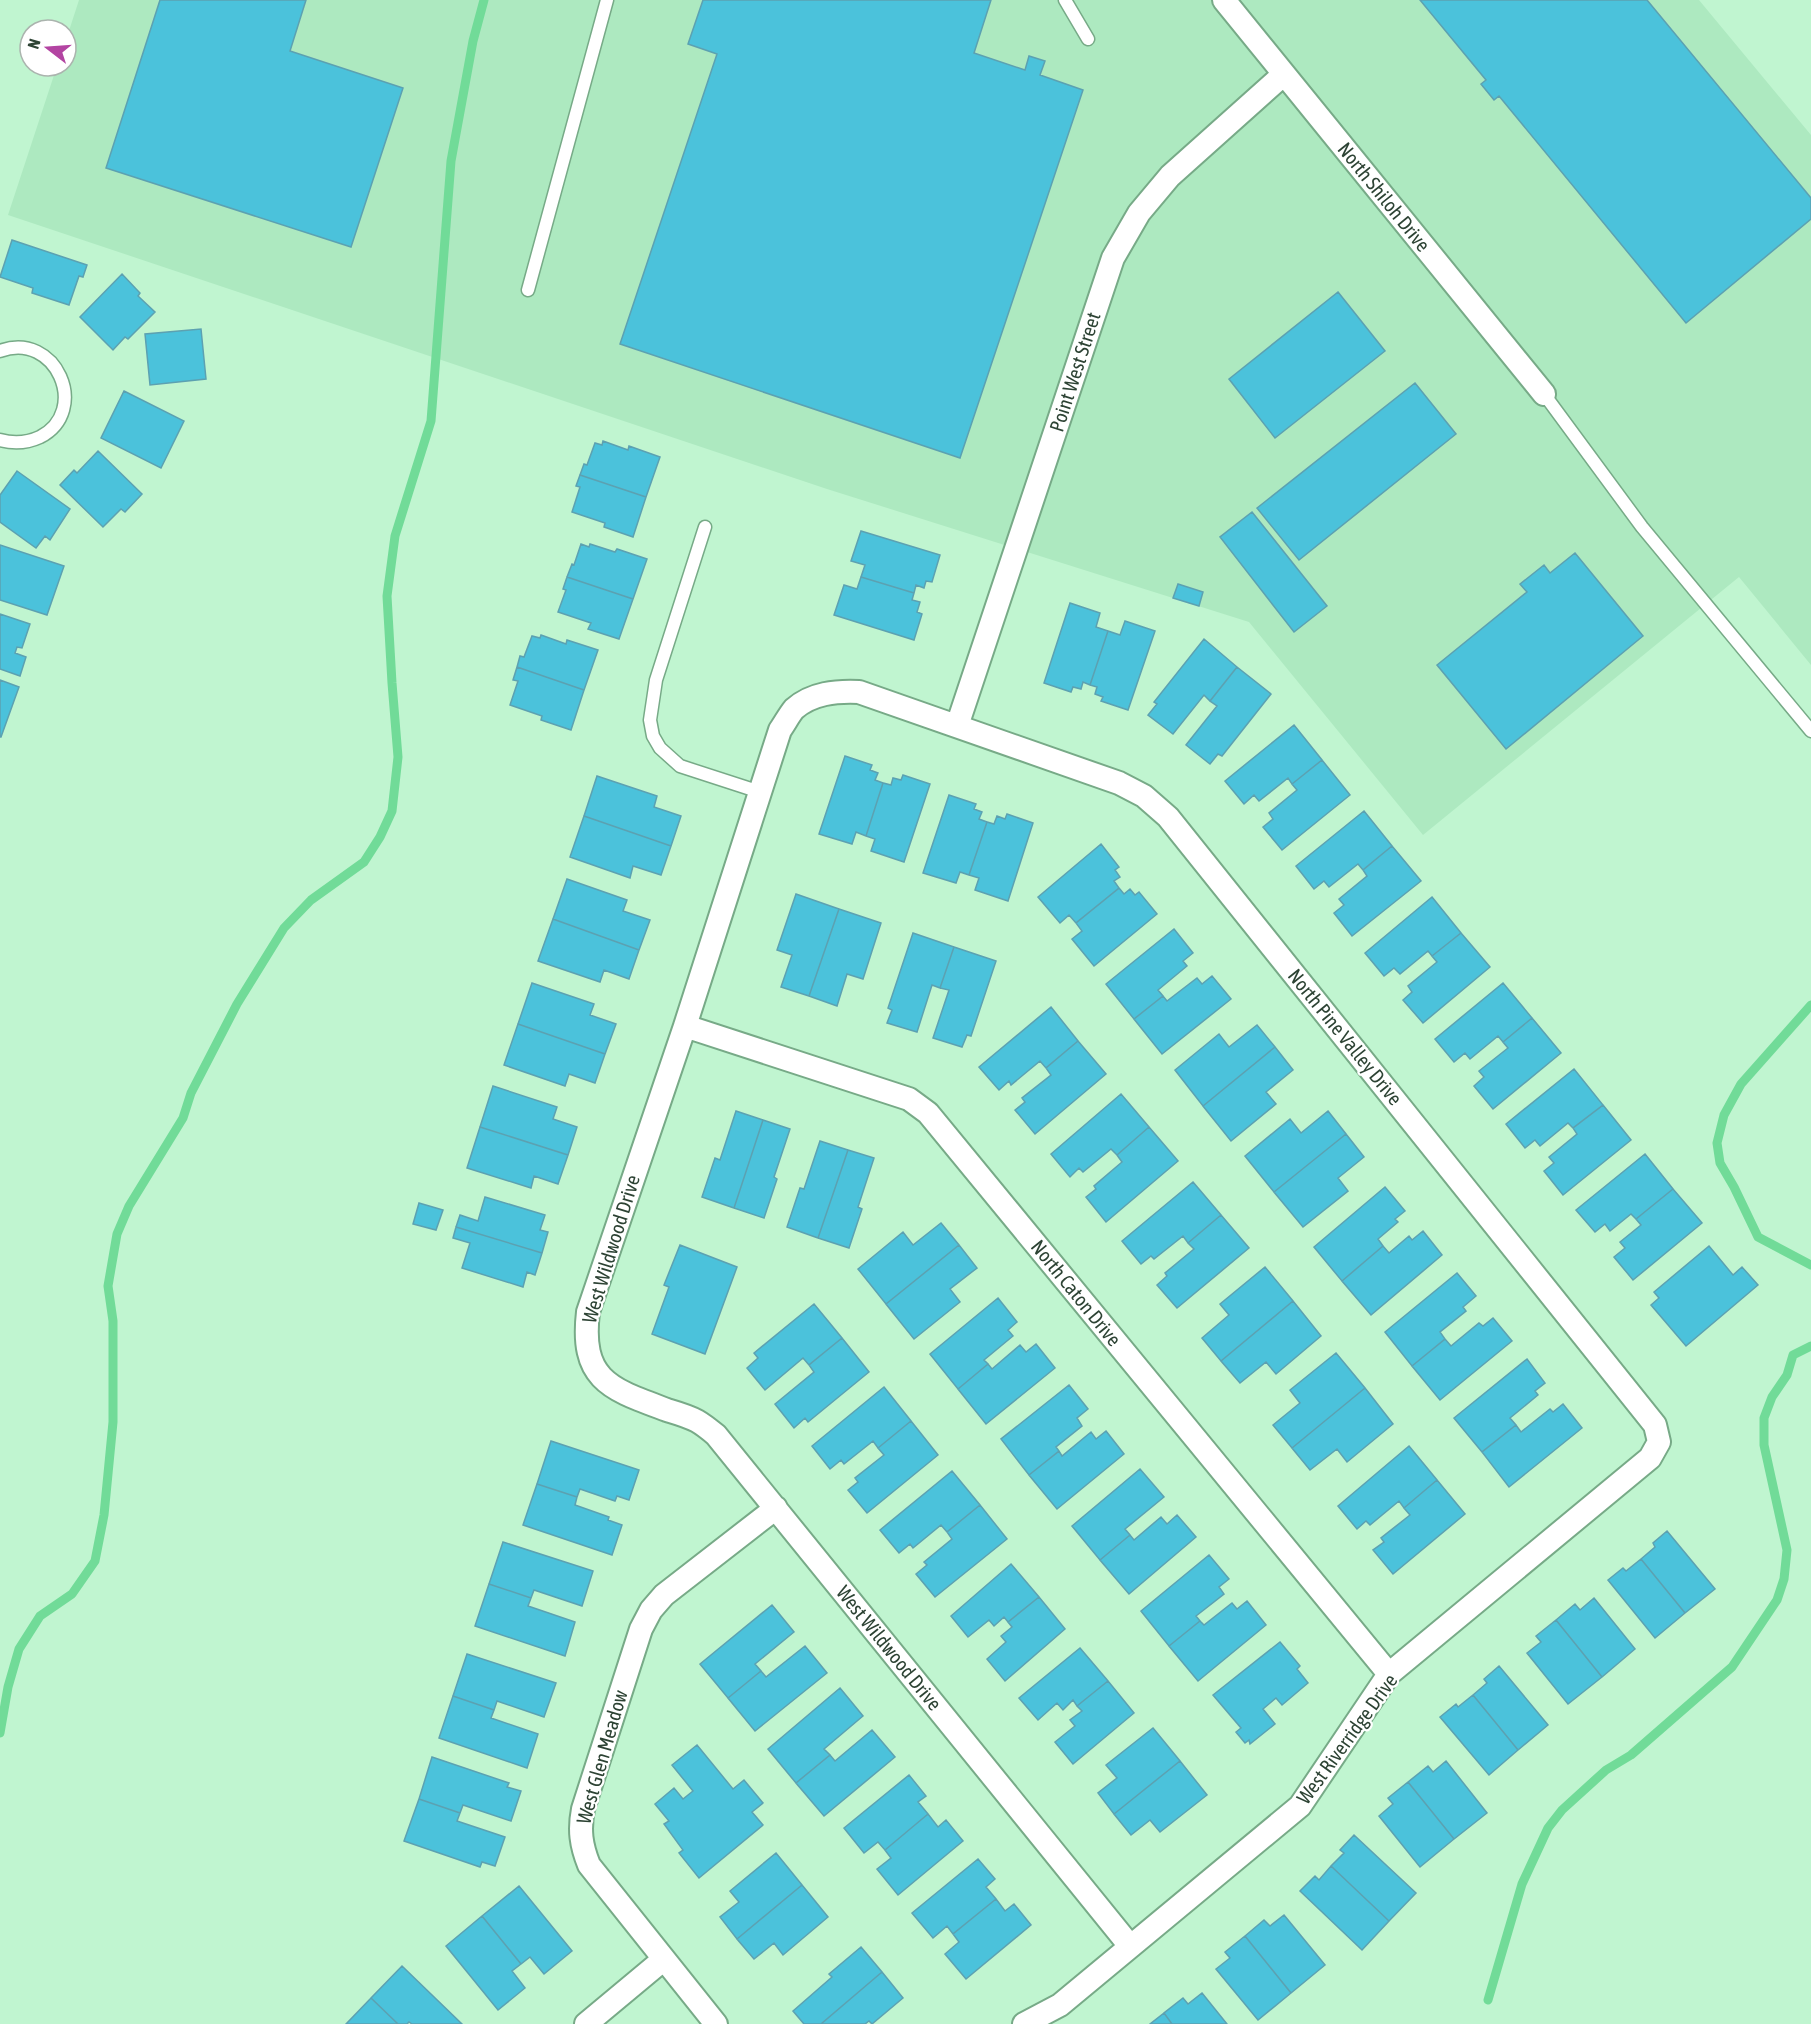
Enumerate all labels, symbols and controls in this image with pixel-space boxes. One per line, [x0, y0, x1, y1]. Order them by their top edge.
north arrow [18, 18, 78, 78]
text: N [24, 36, 44, 51]
street label: North Shiloh Drive [1333, 138, 1435, 256]
street label: Point West Street [1044, 309, 1105, 434]
street label: North Pine Valley Drive [1284, 964, 1407, 1109]
street label: West Wildwood Drive [577, 1172, 644, 1326]
street label: North Caton Drive [1027, 1235, 1126, 1350]
street label: West Wildwood Drive [832, 1581, 947, 1715]
street label: West Riverridge Drive [1292, 1669, 1401, 1808]
street label: West Glen Meadow [571, 1687, 632, 1826]

